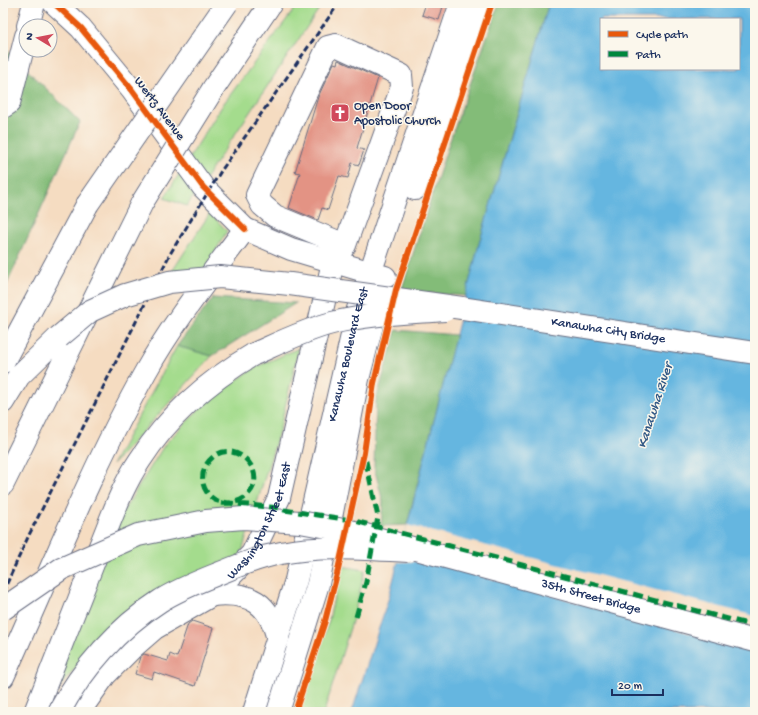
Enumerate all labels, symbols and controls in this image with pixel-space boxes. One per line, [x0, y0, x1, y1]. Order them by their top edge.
north arrow [18, 18, 58, 58]
legend [600, 18, 740, 70]
text: Cycle path [636, 29, 689, 43]
text: N [24, 32, 37, 41]
text: Path [635, 49, 661, 63]
street label: Wertz Avenue [130, 74, 188, 144]
place label: Open Door Apostolic Church [354, 99, 441, 129]
church icon: Open Door Apostolic Church [329, 102, 351, 124]
street label: Kanawha Boulevard East [325, 284, 373, 423]
street label: Kanawha City Bridge [550, 314, 667, 347]
water label: Kanawha River [634, 359, 679, 451]
street label: Washington Street East [224, 459, 295, 583]
street label: 35th Street Bridge [539, 576, 643, 617]
scale bar [612, 671, 663, 697]
text: 20 m [618, 680, 643, 694]

